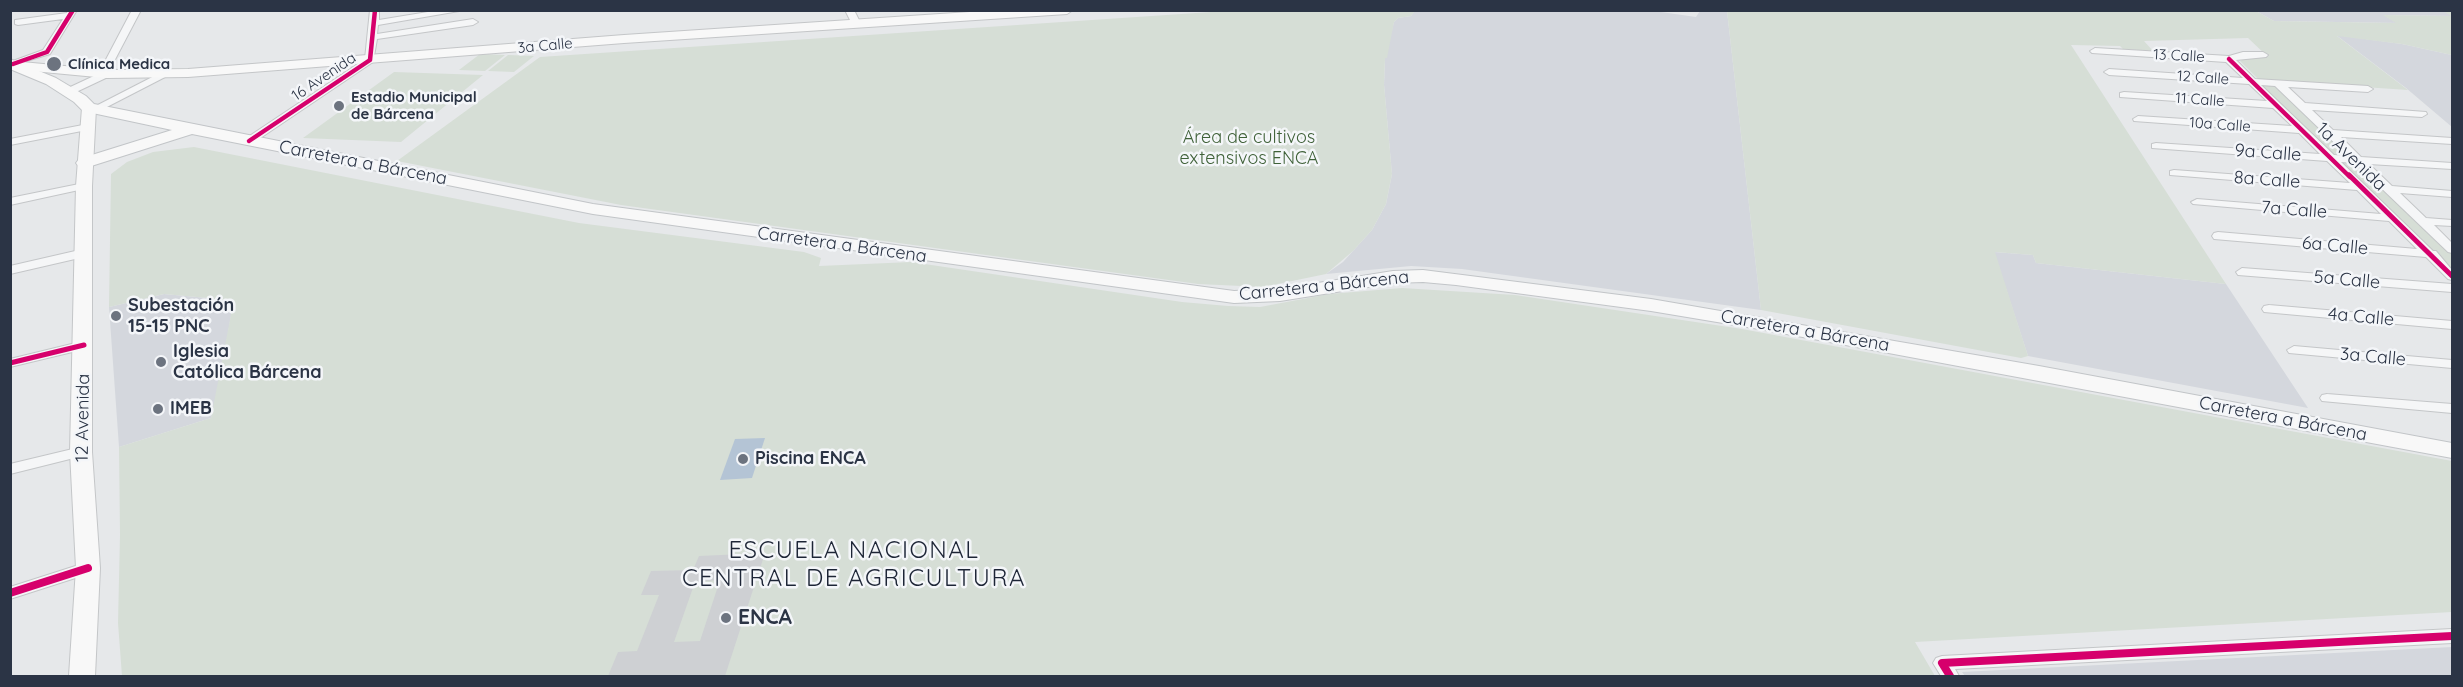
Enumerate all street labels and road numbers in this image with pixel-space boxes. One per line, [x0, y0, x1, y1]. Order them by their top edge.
street label: 3a Calle [517, 35, 573, 57]
street label: 13 Calle [2153, 46, 2205, 66]
street label: 16 Avenida [289, 49, 359, 105]
street label: 12 Calle [2176, 67, 2230, 89]
street label: 11 Calle [2175, 89, 2225, 111]
street label: 10a Calle [2189, 114, 2251, 136]
street label: 1a Avenida [2311, 118, 2391, 196]
street label: Carretera a Bárcena [277, 136, 449, 190]
street label: 9a Calle [2234, 140, 2302, 166]
street label: 8a Calle [2233, 167, 2301, 193]
street label: 7a Calle [2260, 197, 2328, 223]
street label: Carretera a Bárcena [756, 222, 928, 268]
street label: 6a Calle [2301, 232, 2369, 260]
street label: Carretera a Bárcena [1238, 266, 1410, 306]
street label: 5a Calle [2313, 266, 2381, 294]
street label: 4a Calle [2327, 303, 2395, 331]
street label: Carretera a Bárcena [1719, 306, 1891, 356]
street label: 3a Calle [2339, 343, 2407, 371]
street label: 12 Avenida [71, 374, 95, 462]
street label: Carretera a Bárcena [2197, 392, 2369, 446]

